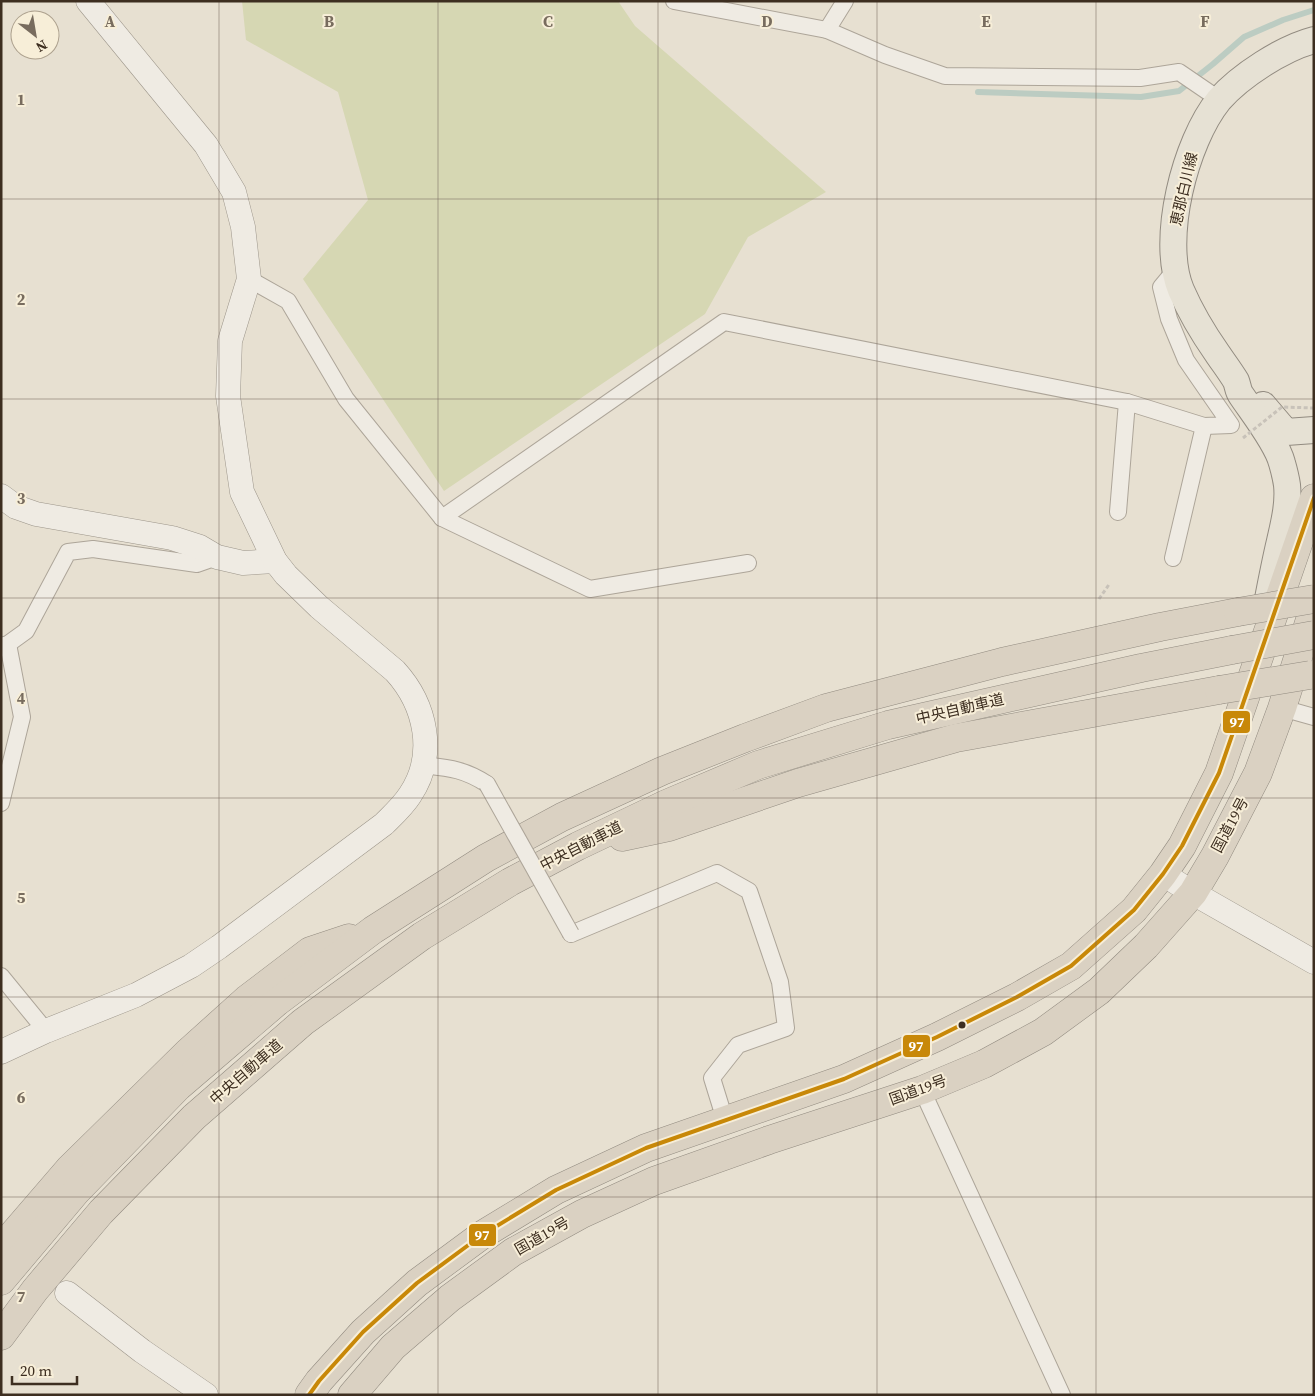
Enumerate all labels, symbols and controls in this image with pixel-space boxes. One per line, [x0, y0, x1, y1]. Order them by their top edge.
north arrow [10, 10, 60, 60]
text: A [105, 10, 116, 32]
text: B [324, 10, 335, 32]
text: C [543, 10, 553, 32]
text: D [761, 10, 773, 32]
text: E [981, 10, 991, 32]
text: F [1200, 10, 1210, 32]
text: N [32, 35, 51, 57]
text: 1 [17, 88, 25, 110]
street label: 恵那白川線 [1165, 150, 1202, 228]
text: 2 [17, 288, 26, 310]
text: 3 [17, 487, 26, 509]
text: 4 [17, 687, 26, 709]
street label: 中央自動車道 [914, 688, 1006, 729]
line badge: 97 [1222, 710, 1251, 734]
text: 97 [1229, 712, 1245, 732]
street label: 国道19号 [1206, 793, 1253, 856]
street label: 中央自動車道 [536, 816, 626, 875]
text: 5 [17, 886, 26, 908]
unlabelled marker [957, 1020, 967, 1030]
street label: 中央自動車道 [205, 1034, 287, 1109]
line badge: 97 [902, 1034, 931, 1058]
text: 97 [908, 1036, 924, 1056]
street label: 国道19号 [886, 1069, 950, 1110]
text: 6 [17, 1086, 26, 1108]
street label: 国道19号 [511, 1211, 573, 1260]
line badge: 97 [468, 1223, 497, 1247]
text: 97 [474, 1225, 490, 1245]
text: 7 [17, 1285, 26, 1307]
scale bar [12, 1354, 78, 1386]
text: 20 m [20, 1360, 52, 1381]

